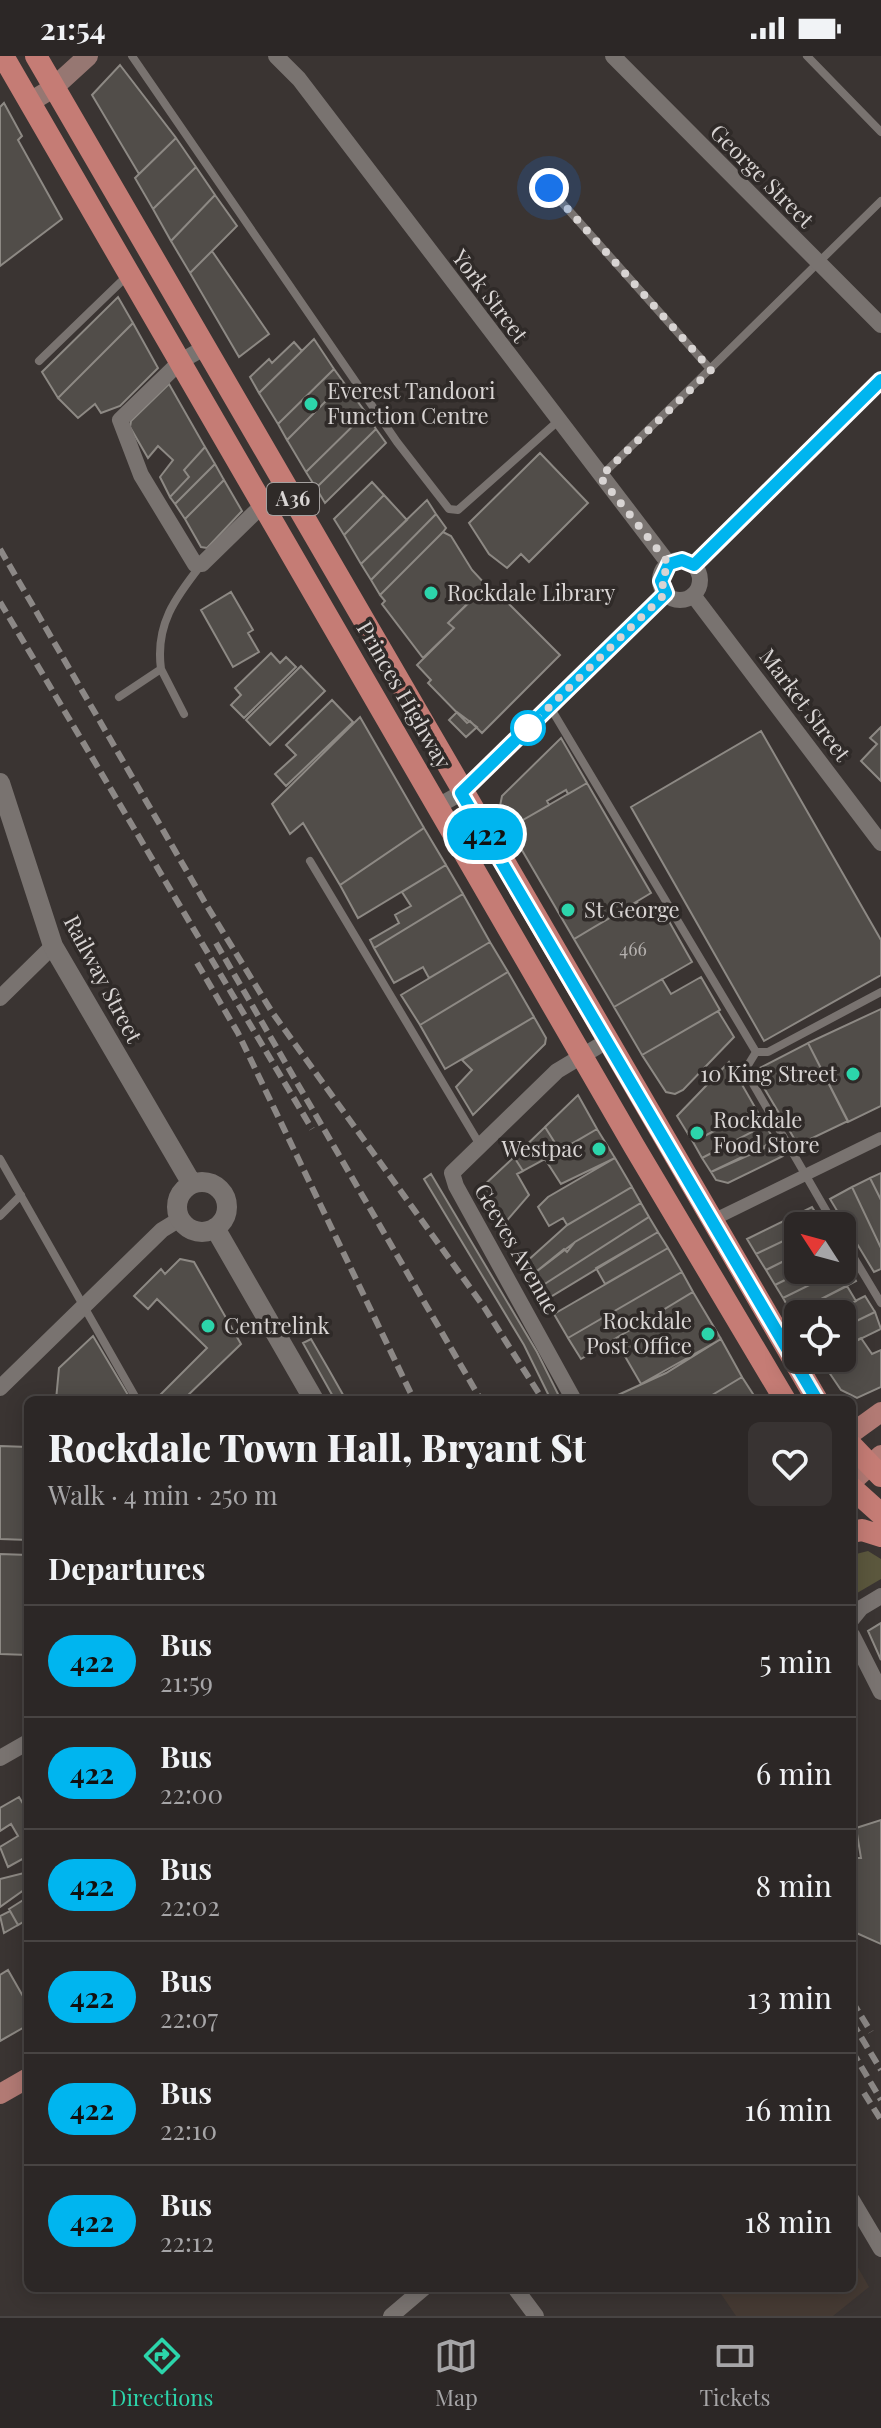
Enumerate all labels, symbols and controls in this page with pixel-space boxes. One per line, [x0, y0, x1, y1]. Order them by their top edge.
text: 21:54 [40, 8, 106, 48]
street label: George Street [704, 117, 822, 235]
your location [529, 168, 569, 208]
street label: York Street [445, 242, 536, 349]
place label: Everest Tandoori Function Centre [327, 375, 495, 430]
marker: Everest Tandoori Function Centre [302, 395, 320, 413]
road number: A36 [267, 483, 319, 515]
place label: Rockdale Library [447, 577, 615, 607]
marker: Rockdale Library [422, 584, 440, 602]
street label: Princes Highway [350, 615, 459, 774]
street label: Market Street [754, 642, 859, 768]
unlabelled marker [511, 711, 545, 745]
line badge: 422 [439, 808, 531, 860]
text: 422 [463, 815, 507, 852]
place label: St George [584, 894, 680, 924]
marker: St George [559, 901, 577, 919]
street label: Railway Street [58, 909, 151, 1049]
house number: 466 [619, 937, 647, 961]
place label: 10 King Street [700, 1058, 838, 1088]
marker: 10 King Street [844, 1065, 862, 1083]
place label: Rockdale Food Store [713, 1104, 820, 1159]
marker: Rockdale Food Store [688, 1124, 706, 1142]
place label: Westpac [500, 1133, 583, 1163]
marker: Westpac [590, 1140, 608, 1158]
street label: Geeves Avenue [468, 1178, 567, 1319]
north arrow [784, 1212, 856, 1284]
map controls [784, 1212, 856, 1372]
button: locate [784, 1300, 856, 1372]
place label: Rockdale Post Office [586, 1305, 692, 1360]
place label: Centrelink [224, 1310, 330, 1340]
marker: Centrelink [199, 1317, 217, 1335]
marker: Rockdale Post Office [699, 1325, 717, 1343]
text: Rockdale Town Hall, Bryant St [48, 1421, 586, 1472]
button: heart [748, 1422, 832, 1506]
text: Walk · 4 min · 250 m [48, 1477, 278, 1512]
text: Departures [48, 1548, 205, 1588]
text: Bus [160, 1624, 212, 1664]
text: 5 min [759, 1641, 832, 1681]
text: 422 [70, 1642, 114, 1679]
text: 21:59 [160, 1664, 213, 1699]
text: Bus [160, 1736, 212, 1776]
text: 6 min [756, 1753, 832, 1793]
text: 422 [70, 1754, 114, 1791]
text: 22:00 [160, 1776, 223, 1811]
text: Bus [160, 1848, 212, 1888]
text: 8 min [756, 1865, 832, 1905]
text: 422 [70, 1866, 114, 1903]
text: 22:02 [160, 1888, 220, 1923]
text: Bus [160, 1960, 212, 2000]
text: 13 min [747, 1977, 832, 2017]
text: 422 [70, 1978, 114, 2015]
text: 22:07 [160, 2000, 218, 2035]
text: Bus [160, 2072, 212, 2112]
text: 16 min [745, 2089, 832, 2129]
text: 422 [70, 2090, 114, 2127]
text: 22:10 [160, 2112, 217, 2147]
text: Bus [160, 2184, 212, 2224]
text: 18 min [744, 2201, 832, 2241]
text: 422 [70, 2202, 114, 2239]
text: 22:12 [160, 2224, 214, 2259]
tab: Directions [111, 2334, 213, 2412]
tab: Map [434, 2334, 478, 2412]
tab: Tickets [699, 2334, 770, 2412]

